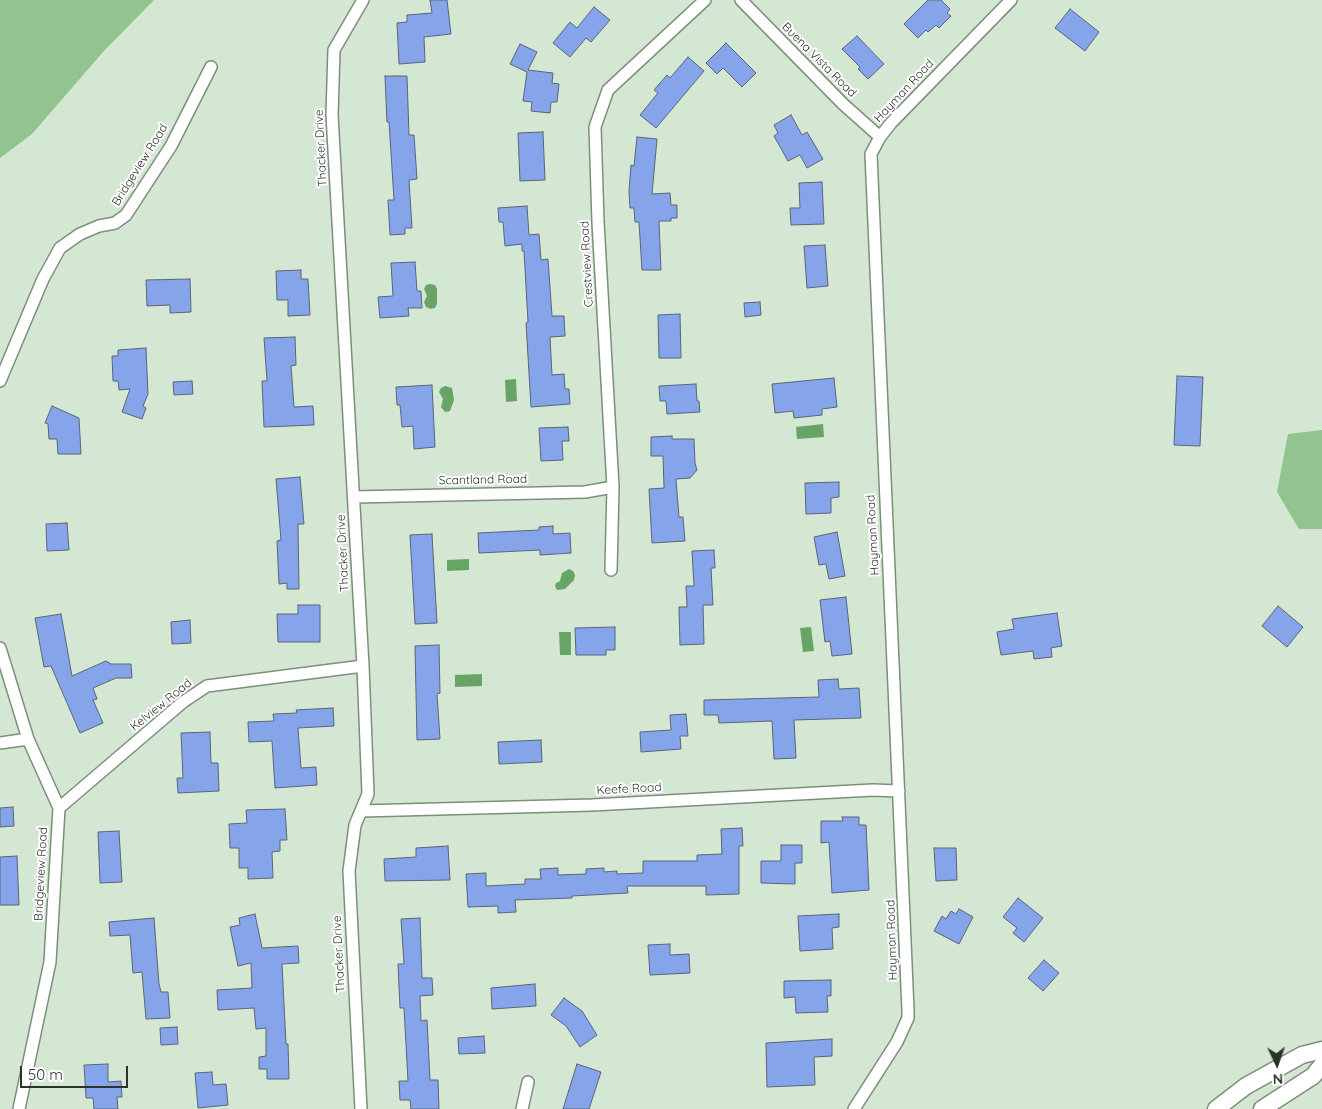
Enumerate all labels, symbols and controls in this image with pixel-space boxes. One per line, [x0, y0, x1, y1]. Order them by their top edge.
street label: Buena Vista Road [779, 20, 859, 100]
street label: Hayman Road [871, 56, 937, 126]
street label: Thacker Drive [312, 109, 330, 187]
street label: Bridgeview Road [109, 121, 171, 209]
street label: Crestview Road [578, 220, 596, 308]
street label: Scantland Road [439, 472, 527, 488]
street label: Hayman Road [864, 494, 882, 576]
street label: Thacker Drive [334, 514, 352, 592]
street label: Kelview Road [127, 676, 195, 734]
street label: Keefe Road [596, 780, 662, 798]
street label: Bridgeview Road [31, 827, 51, 921]
street label: Hayman Road [883, 899, 901, 981]
street label: Thacker Drive [330, 915, 348, 993]
north arrow [1252, 1039, 1302, 1089]
scale bar [22, 1056, 130, 1088]
text: 50 m [28, 1065, 63, 1084]
text: N [1272, 1070, 1283, 1088]

